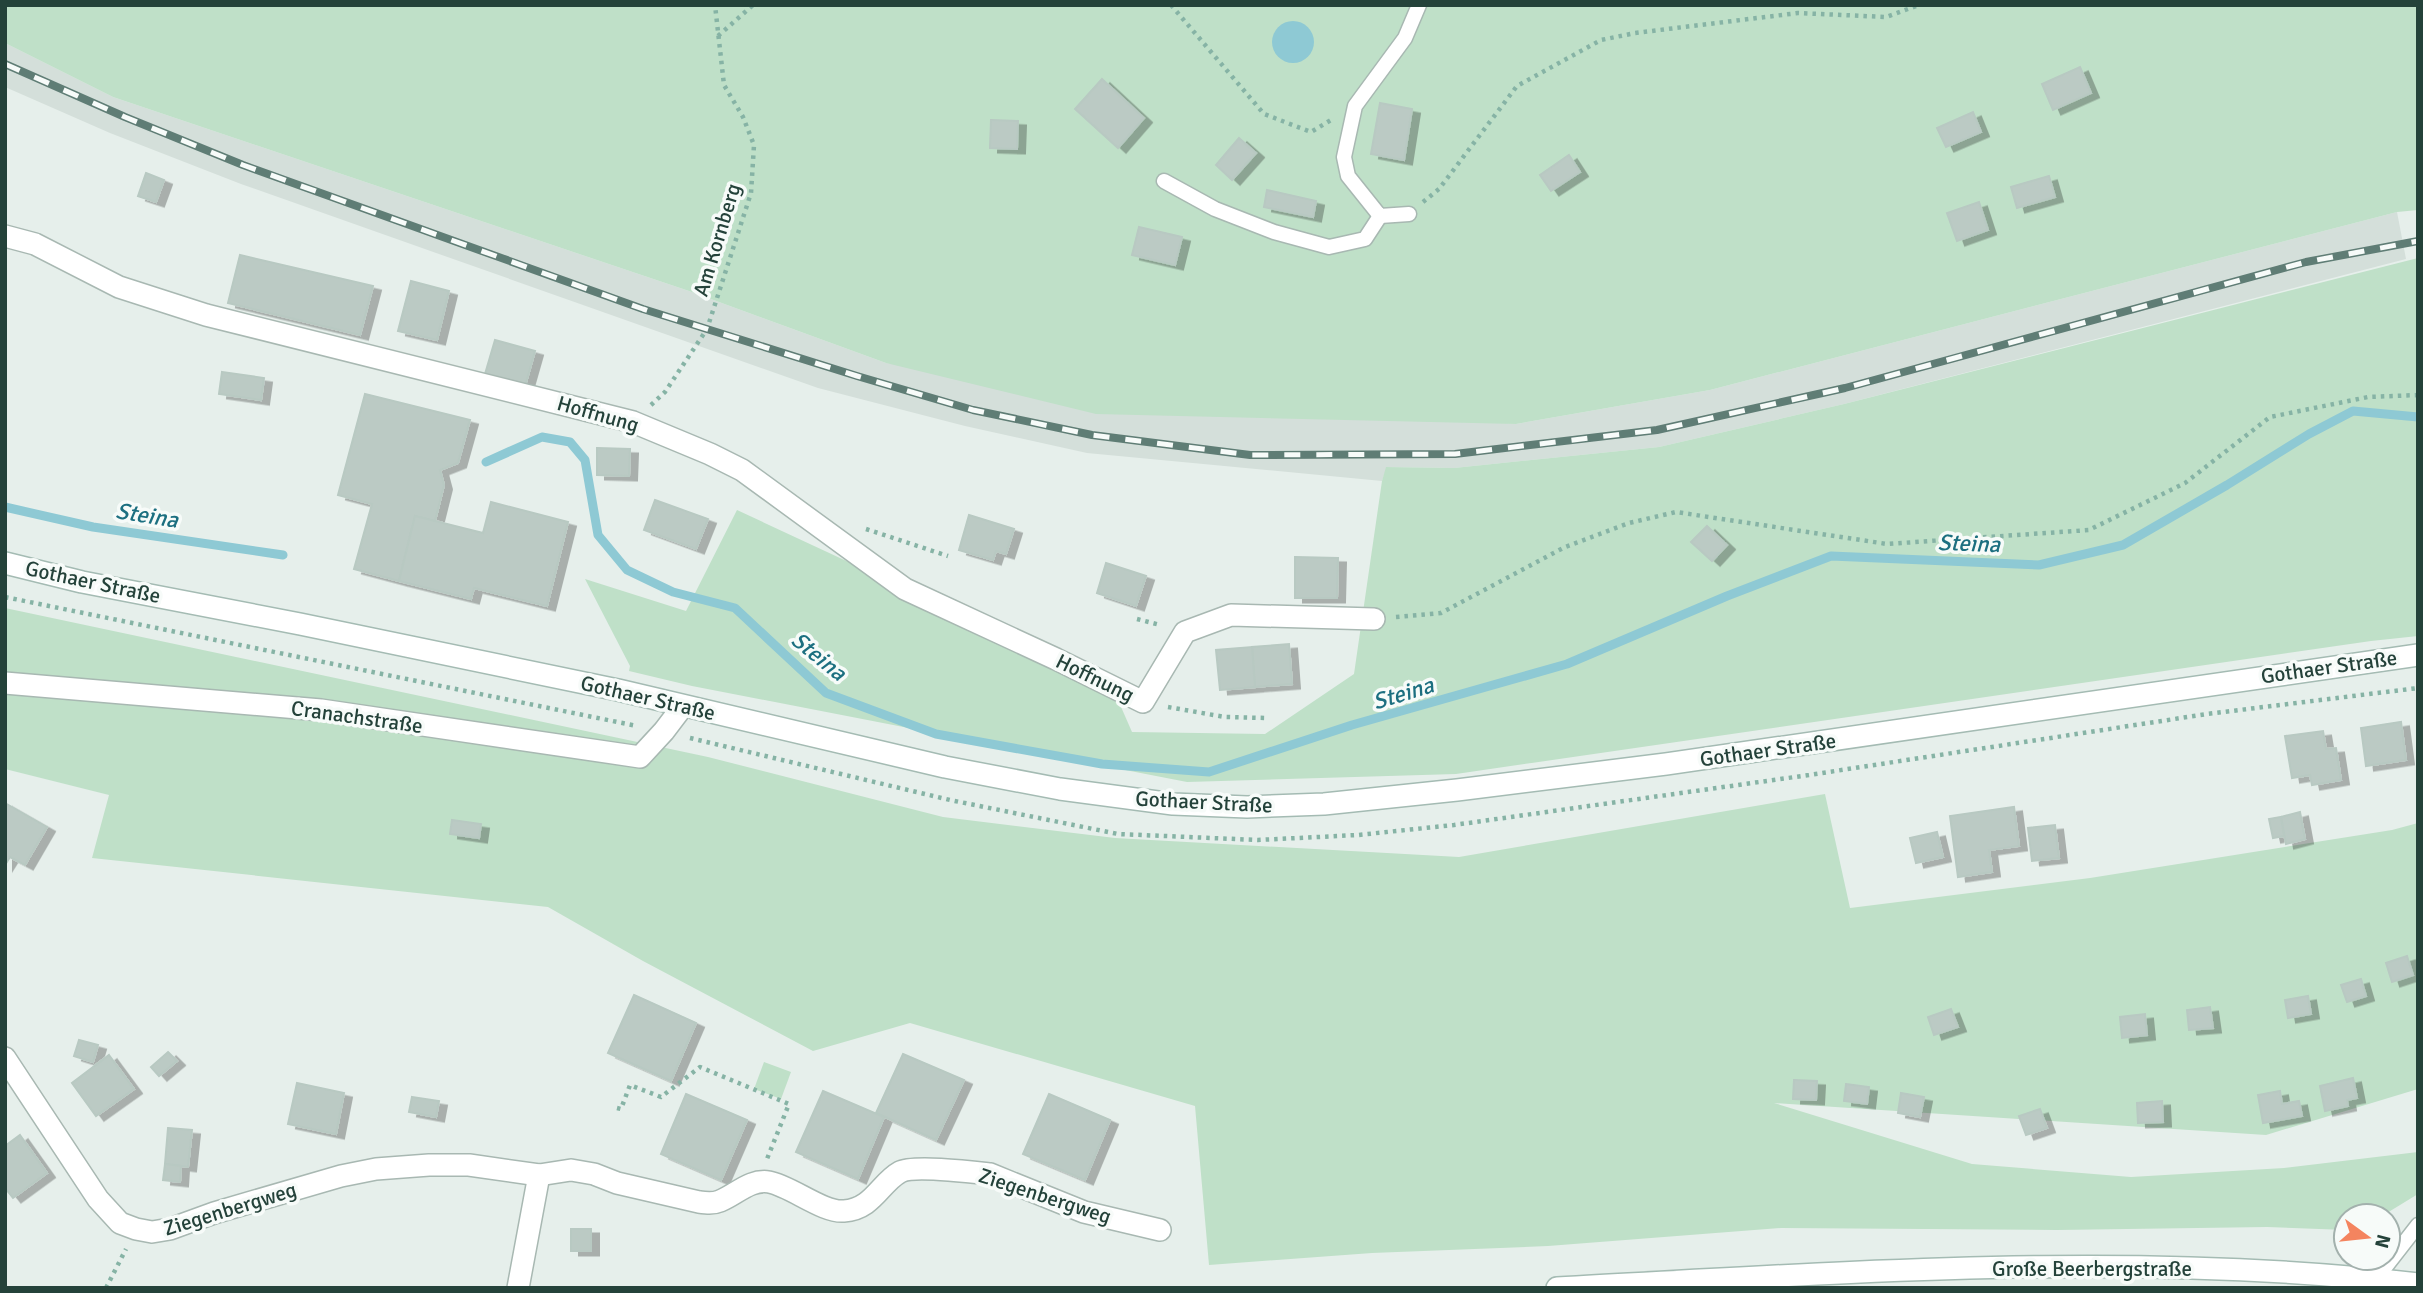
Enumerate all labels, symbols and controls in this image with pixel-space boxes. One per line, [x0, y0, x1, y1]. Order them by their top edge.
street label: Am Kornberg [688, 180, 746, 300]
street label: Hoffnung [554, 390, 642, 438]
water label: Steina [114, 496, 181, 535]
water label: Steina [1937, 528, 2002, 559]
street label: Gothaer Straße [23, 555, 163, 609]
water label: Steina [785, 625, 853, 688]
street label: Gothaer Straße [2259, 645, 2399, 689]
street label: Hoffnung [1052, 648, 1138, 708]
street label: Gothaer Straße [578, 670, 718, 726]
water label: Steina [1369, 670, 1439, 716]
street label: Cranachstraße [289, 695, 425, 739]
street label: Gothaer Straße [1698, 728, 1838, 772]
street label: Gothaer Straße [1135, 785, 1273, 819]
street label: Ziegenbergweg [975, 1162, 1115, 1230]
street label: Ziegenbergweg [160, 1176, 300, 1242]
north arrow [2332, 1202, 2402, 1272]
text: N [2369, 1232, 2396, 1251]
street label: Große Beerbergstraße [1992, 1256, 2192, 1282]

